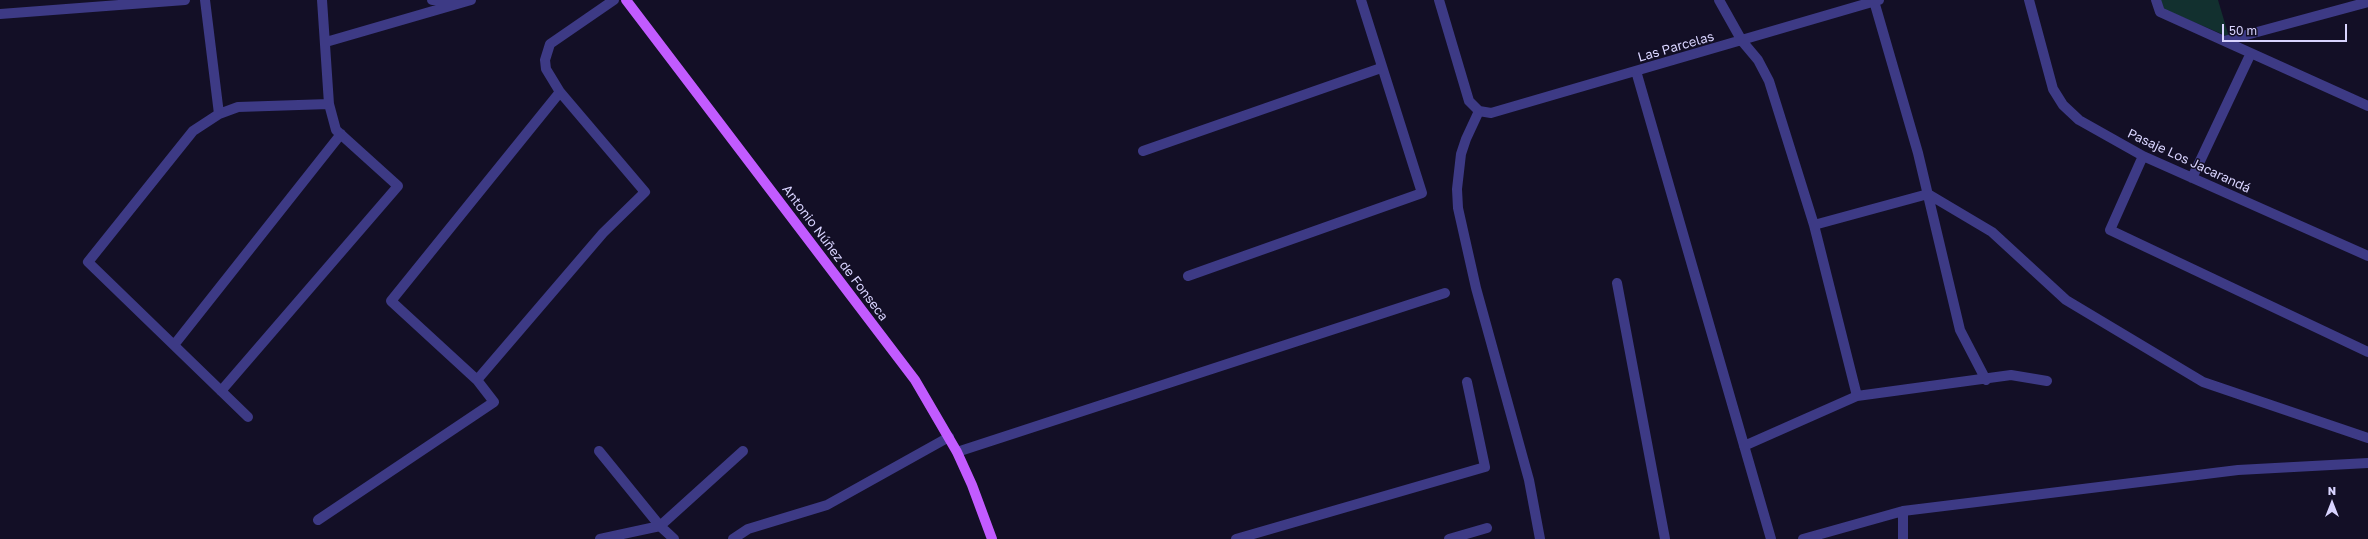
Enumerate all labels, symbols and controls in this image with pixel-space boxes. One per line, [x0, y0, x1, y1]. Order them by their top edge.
scale bar [2224, 16, 2349, 42]
text: 50 m [2229, 23, 2257, 38]
street label: Las Parcelas [1636, 29, 1716, 65]
street label: Pasaje Los Jacarandá [2125, 126, 2253, 196]
street label: Antonio Núñez de Fonseca [779, 182, 891, 324]
north arrow [2312, 483, 2352, 523]
text: N [2328, 484, 2336, 497]

